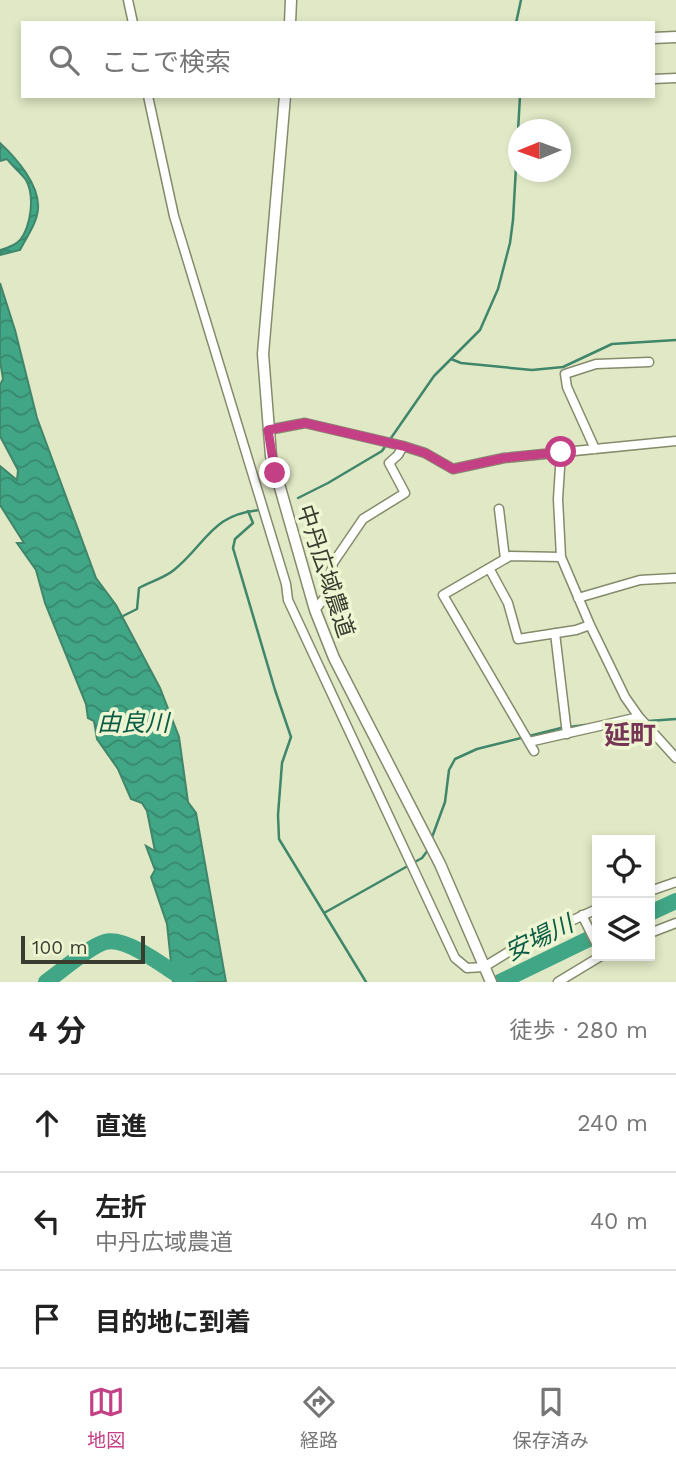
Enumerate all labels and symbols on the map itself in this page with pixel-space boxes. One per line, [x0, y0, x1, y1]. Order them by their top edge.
north arrow [508, 119, 571, 182]
route start [545, 436, 576, 467]
route end [259, 457, 290, 488]
street label: 中丹広域農道 [291, 501, 360, 641]
water label: 由良川 [97, 709, 172, 737]
district label: 延町 [604, 720, 656, 750]
water label: 安場川 [501, 908, 580, 966]
scale bar [21, 933, 145, 965]

